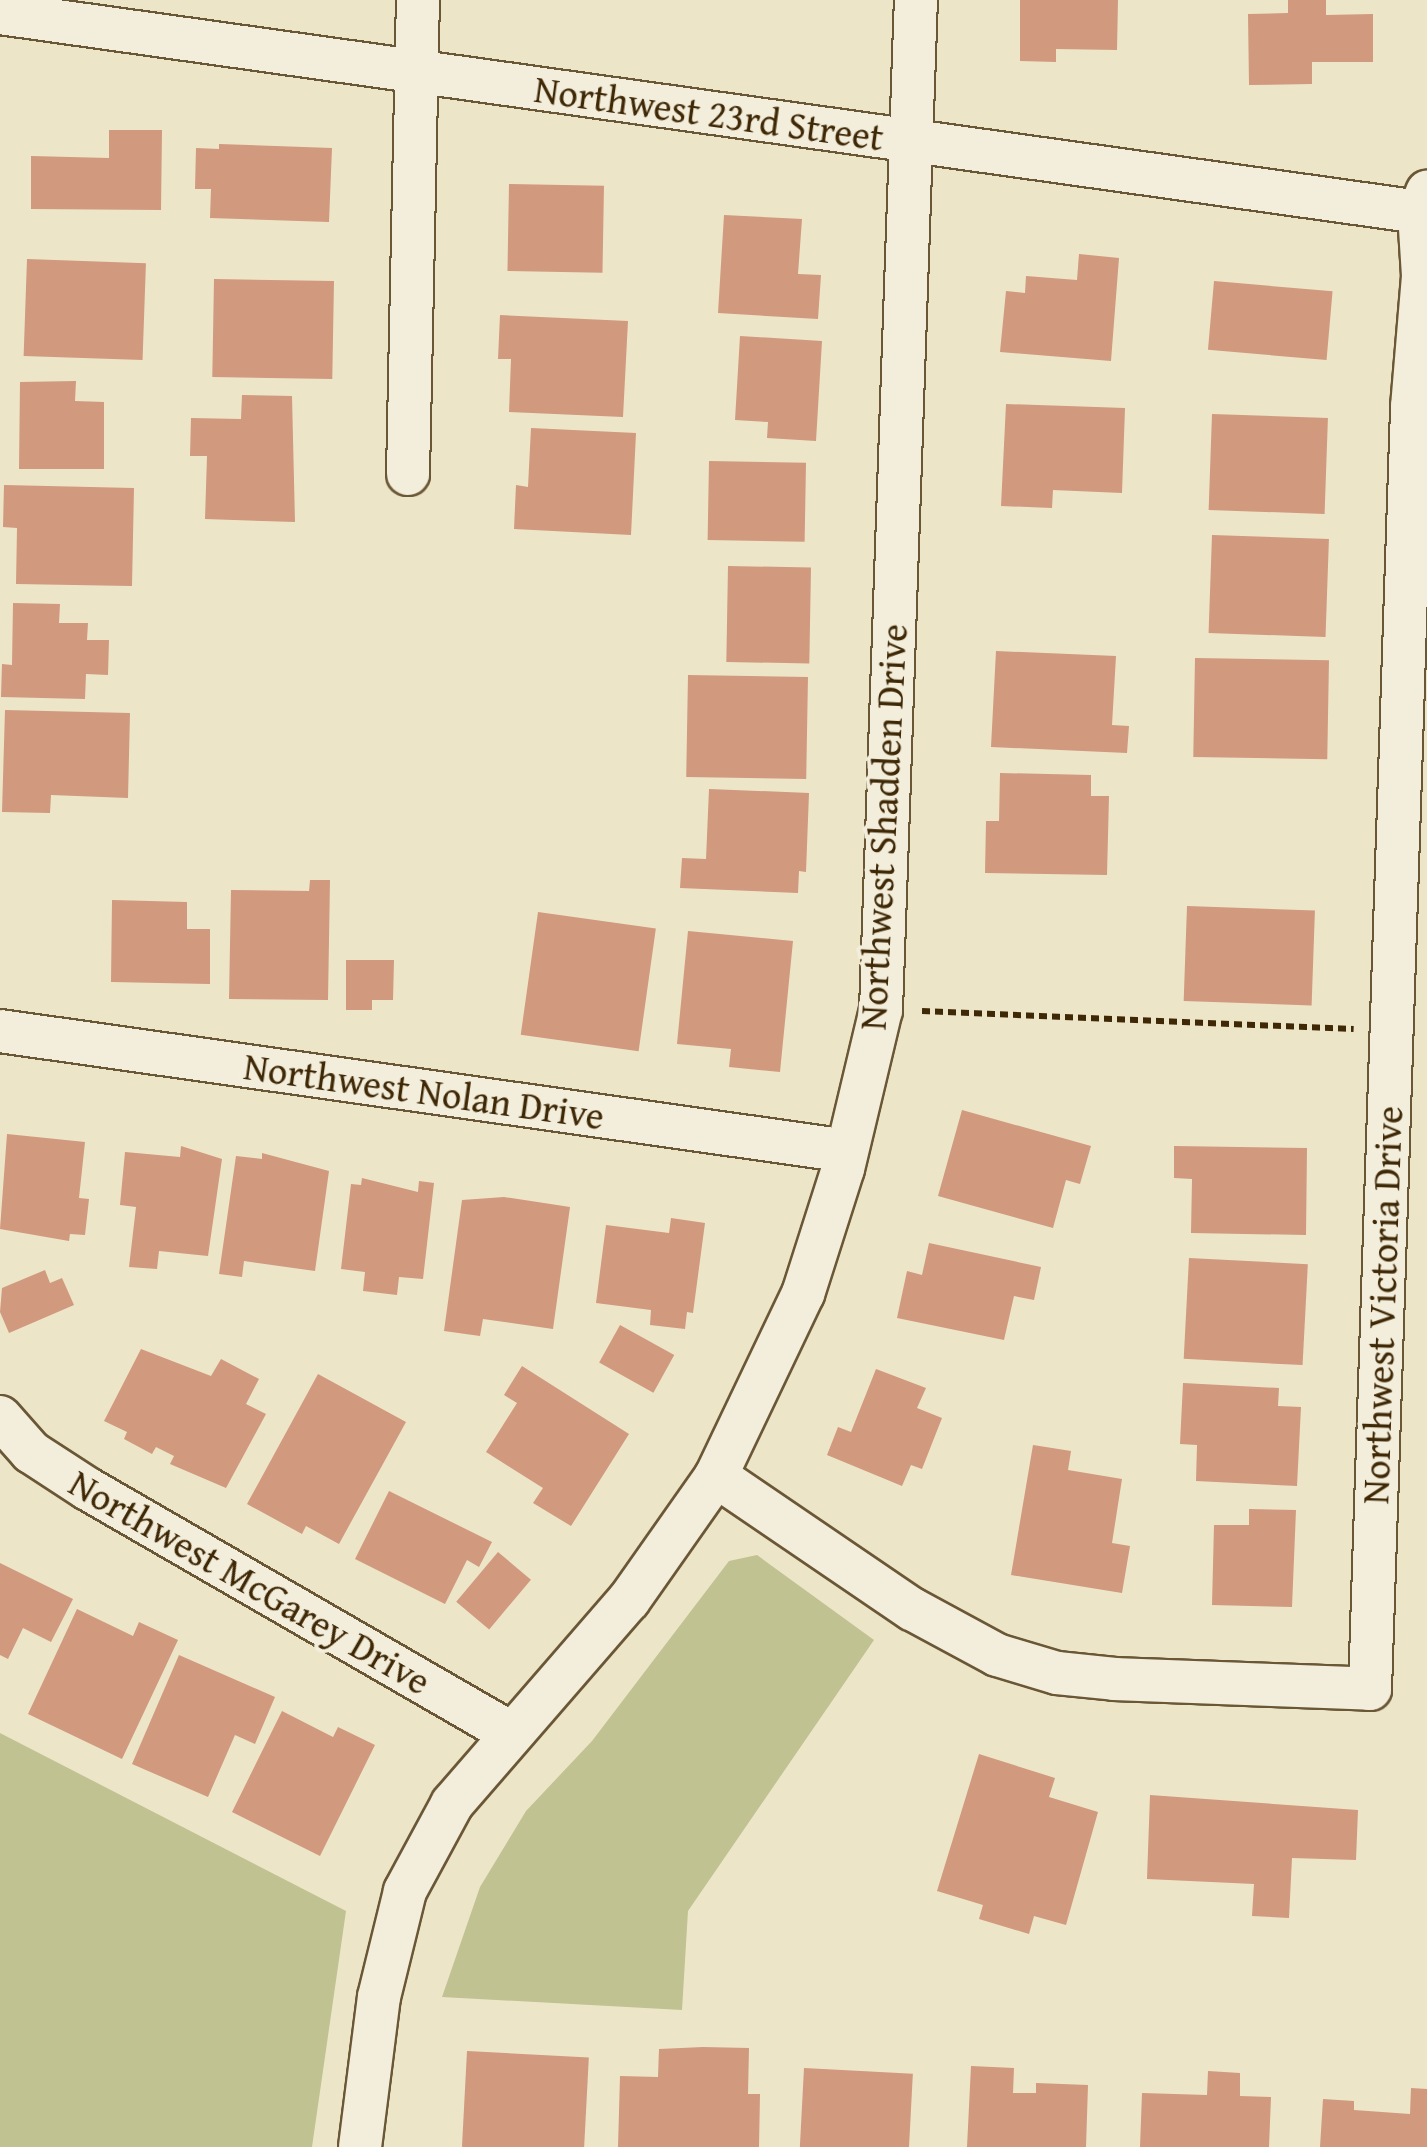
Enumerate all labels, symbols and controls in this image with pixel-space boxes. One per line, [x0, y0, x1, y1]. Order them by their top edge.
street label: Northwest 23rd Street [531, 66, 887, 160]
street label: Northwest Shadden Drive [850, 623, 916, 1031]
street label: Northwest Nolan Drive [241, 1043, 607, 1139]
street label: Northwest Victoria Drive [1352, 1105, 1412, 1505]
street label: Northwest McGarey Drive [61, 1460, 439, 1704]

